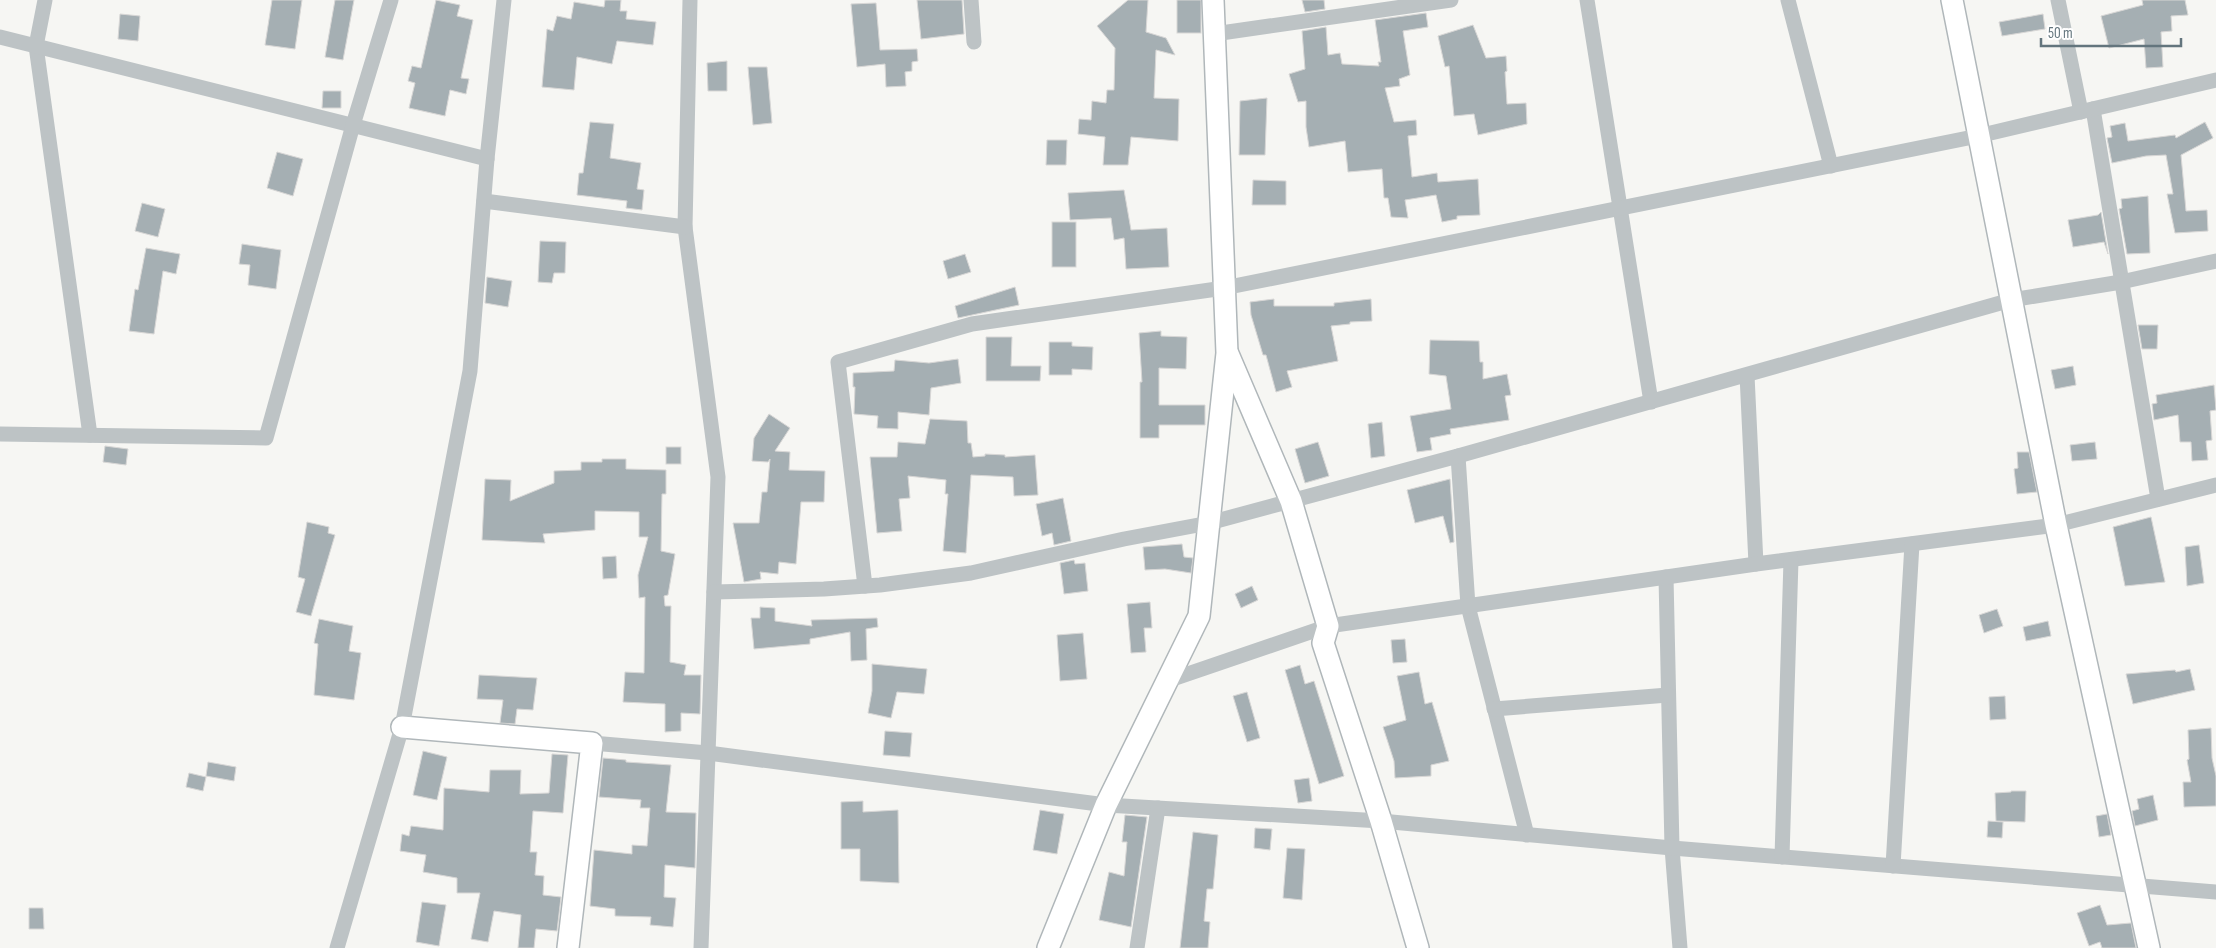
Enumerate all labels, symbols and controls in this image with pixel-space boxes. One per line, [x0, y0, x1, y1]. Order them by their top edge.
scale bar [2041, 15, 2181, 47]
text: 50 m [2048, 24, 2073, 43]

